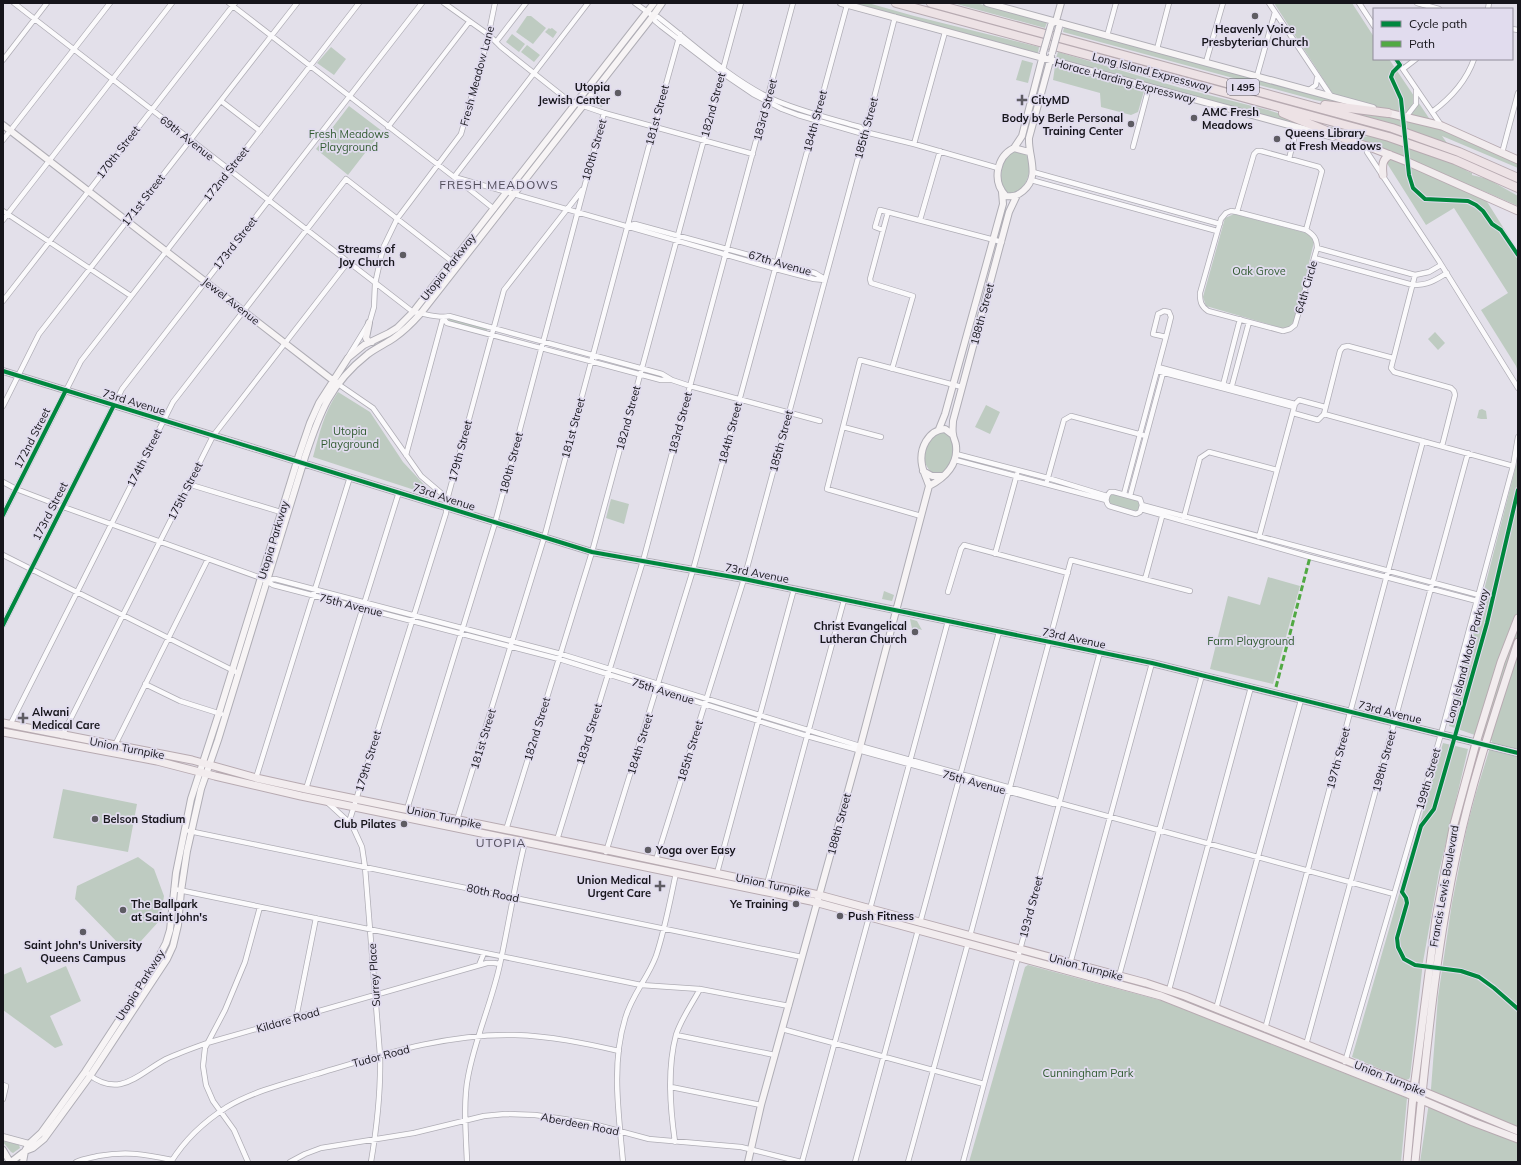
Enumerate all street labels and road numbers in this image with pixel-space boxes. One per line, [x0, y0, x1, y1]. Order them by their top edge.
street label: Fresh Meadow Lane [457, 24, 497, 128]
street label: Long Island Expressway [1091, 49, 1213, 95]
street label: Horace Harding Expressway [1053, 55, 1197, 107]
street label: 182nd Street [698, 71, 728, 139]
street label: 183rd Street [750, 77, 780, 143]
road number: I 495 [1227, 79, 1259, 95]
street label: 181st Street [642, 83, 672, 147]
street label: 184th Street [800, 88, 830, 153]
street label: 185th Street [851, 95, 881, 160]
street label: 69th Avenue [157, 113, 217, 163]
street label: 180th Street [579, 117, 610, 182]
street label: 170th Street [93, 123, 143, 181]
street label: 172nd Street [200, 144, 252, 204]
street label: 171st Street [118, 171, 168, 229]
street label: 173rd Street [210, 214, 260, 272]
street label: Utopia Parkway [417, 230, 479, 303]
street label: 67th Avenue [747, 247, 813, 279]
street label: 64th Circle [1292, 259, 1320, 315]
street label: Jewel Avenue [200, 274, 262, 328]
street label: 188th Street [967, 281, 997, 346]
street label: 182nd Street [613, 384, 643, 452]
street label: 73rd Avenue [101, 386, 167, 418]
street label: 183rd Street [665, 390, 695, 456]
street label: 181st Street [558, 396, 588, 460]
street label: 184th Street [715, 400, 745, 465]
street label: 172nd Street [11, 405, 53, 471]
street label: 185th Street [766, 408, 796, 473]
street label: 179th Street [445, 418, 475, 483]
street label: 174th Street [123, 426, 165, 489]
street label: 180th Street [496, 430, 526, 495]
street label: 175th Street [164, 459, 206, 522]
street label: 173rd Street [29, 479, 71, 543]
street label: 73rd Avenue [411, 480, 477, 514]
street label: Utopia Parkway [254, 499, 292, 581]
street label: 73rd Avenue [724, 560, 790, 586]
street label: Long Island Motor Parkway [1442, 587, 1492, 725]
street label: 75th Avenue [318, 590, 384, 620]
street label: 73rd Avenue [1041, 624, 1107, 652]
street label: 75th Avenue [630, 675, 696, 707]
street label: 182nd Street [521, 695, 553, 763]
street label: 73rd Avenue [1357, 697, 1423, 727]
street label: 183rd Street [573, 701, 605, 766]
street label: 181st Street [467, 707, 499, 771]
street label: 184th Street [624, 712, 656, 776]
street label: 185th Street [674, 719, 706, 783]
street label: 197th Street [1323, 725, 1353, 790]
street label: 198th Street [1369, 728, 1399, 793]
street label: 179th Street [352, 729, 384, 793]
street label: Union Turnpike [88, 734, 166, 762]
street label: 199th Street [1413, 746, 1444, 811]
street label: 75th Avenue [941, 767, 1007, 797]
street label: 188th Street [824, 791, 854, 856]
street label: Union Turnpike [405, 802, 483, 832]
street label: Francis Lewis Boulevard [1426, 824, 1462, 948]
street label: Union Turnpike [734, 870, 812, 900]
street label: 193rd Street [1016, 874, 1046, 940]
street label: 80th Road [465, 881, 521, 905]
street label: Surrey Place [365, 943, 383, 1007]
street label: Utopia Parkway [112, 947, 168, 1023]
street label: Union Turnpike [1047, 950, 1125, 984]
street label: Kildare Road [255, 1004, 321, 1036]
street label: Tudor Road [351, 1042, 411, 1070]
street label: Union Turnpike [1352, 1057, 1428, 1099]
street label: Aberdeen Road [540, 1110, 620, 1138]

